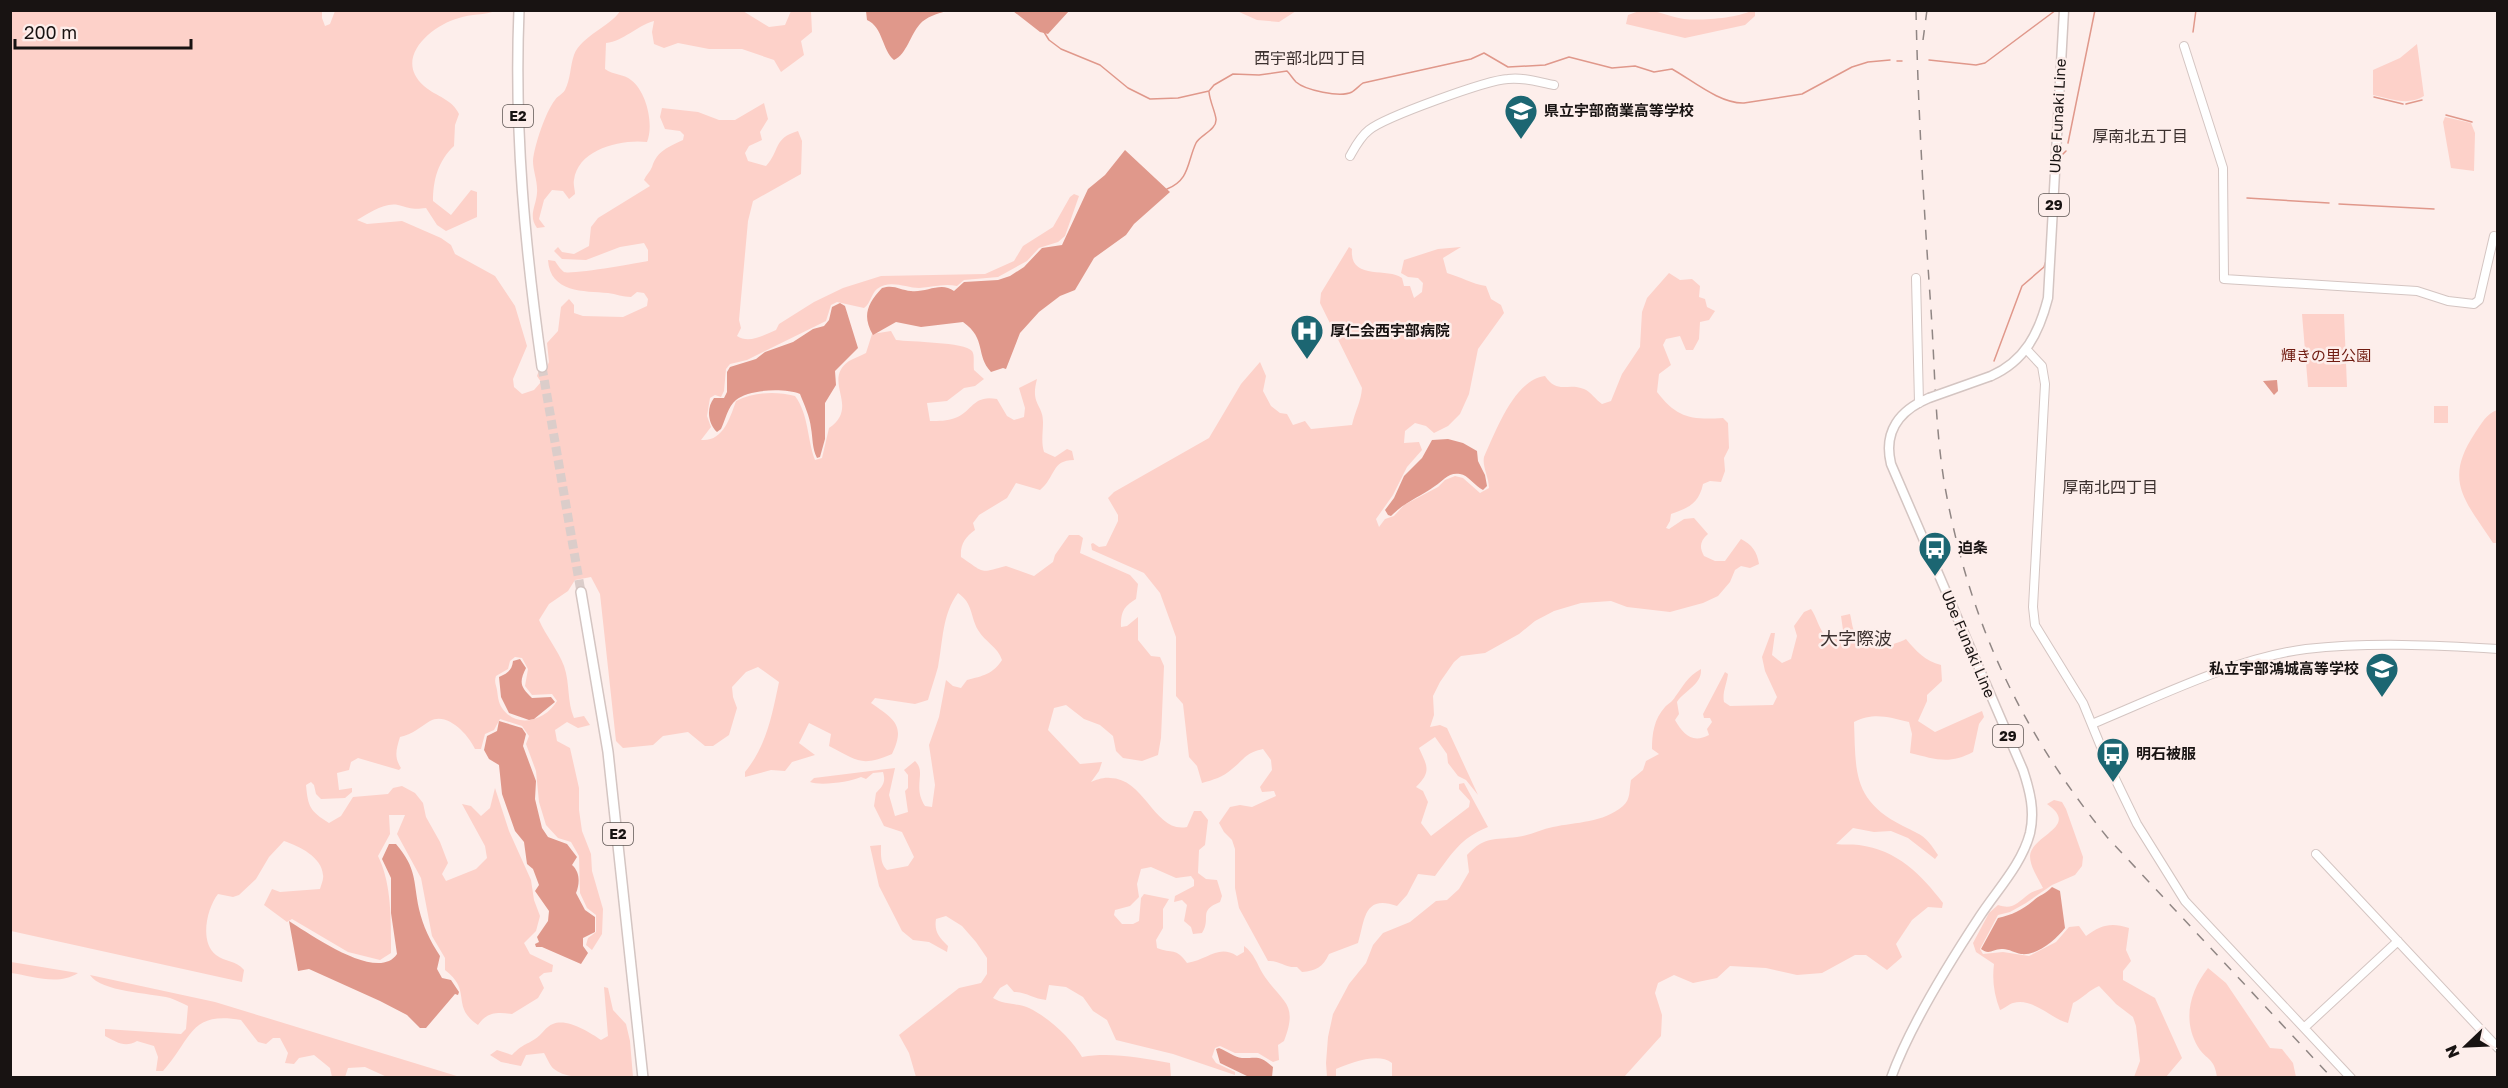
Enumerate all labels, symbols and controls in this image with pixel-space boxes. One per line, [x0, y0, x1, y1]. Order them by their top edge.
scale bar [15, 12, 190, 50]
text: 200 m [24, 21, 77, 43]
district label: 西宇部北四丁目 [1254, 48, 1366, 68]
street label: Ube Funaki Line [2045, 58, 2069, 174]
school or university icon: 県立宇部商業高等学校 [1503, 93, 1539, 140]
place label: 県立宇部商業高等学校 [1544, 101, 1694, 119]
road number: E2 [503, 105, 533, 127]
district label: 厚南北五丁目 [2092, 126, 2188, 146]
road number: 29 [2039, 194, 2069, 216]
hospital icon: 厚仁会西宇部病院 [1289, 313, 1325, 360]
place label: 厚仁会西宇部病院 [1330, 321, 1450, 339]
park label: 輝きの里公園 [2281, 346, 2371, 364]
district label: 厚南北四丁目 [2062, 477, 2158, 497]
bus stop icon: 迫条 [1917, 530, 1953, 577]
place label: 迫条 [1958, 538, 1988, 556]
street label: Ube Funaki Line [1938, 587, 2000, 700]
district label: 大字際波 [1820, 627, 1892, 649]
school or university icon: 私立宇部鴻城高等学校 [2364, 651, 2400, 698]
place label: 私立宇部鴻城高等学校 [2209, 659, 2359, 677]
road number: 29 [1993, 725, 2023, 747]
bus stop icon: 明石被服 [2095, 736, 2131, 783]
place label: 明石被服 [2136, 744, 2196, 762]
road number: E2 [603, 823, 633, 845]
north arrow [2436, 1016, 2496, 1076]
text: N [2441, 1042, 2464, 1061]

